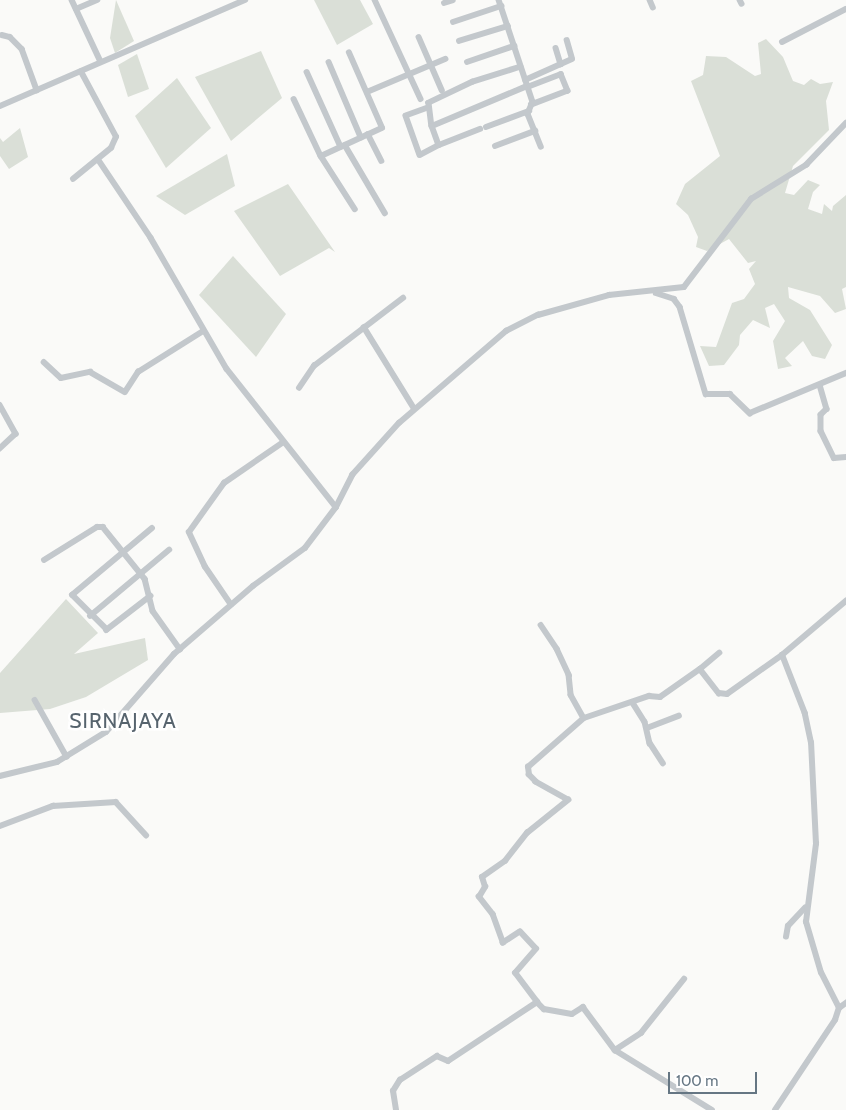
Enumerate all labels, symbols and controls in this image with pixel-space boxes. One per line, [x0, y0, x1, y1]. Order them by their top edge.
district label: SIRNAJAYA [68, 708, 178, 734]
scale bar [671, 1062, 760, 1094]
text: 100 m [676, 1072, 718, 1090]

